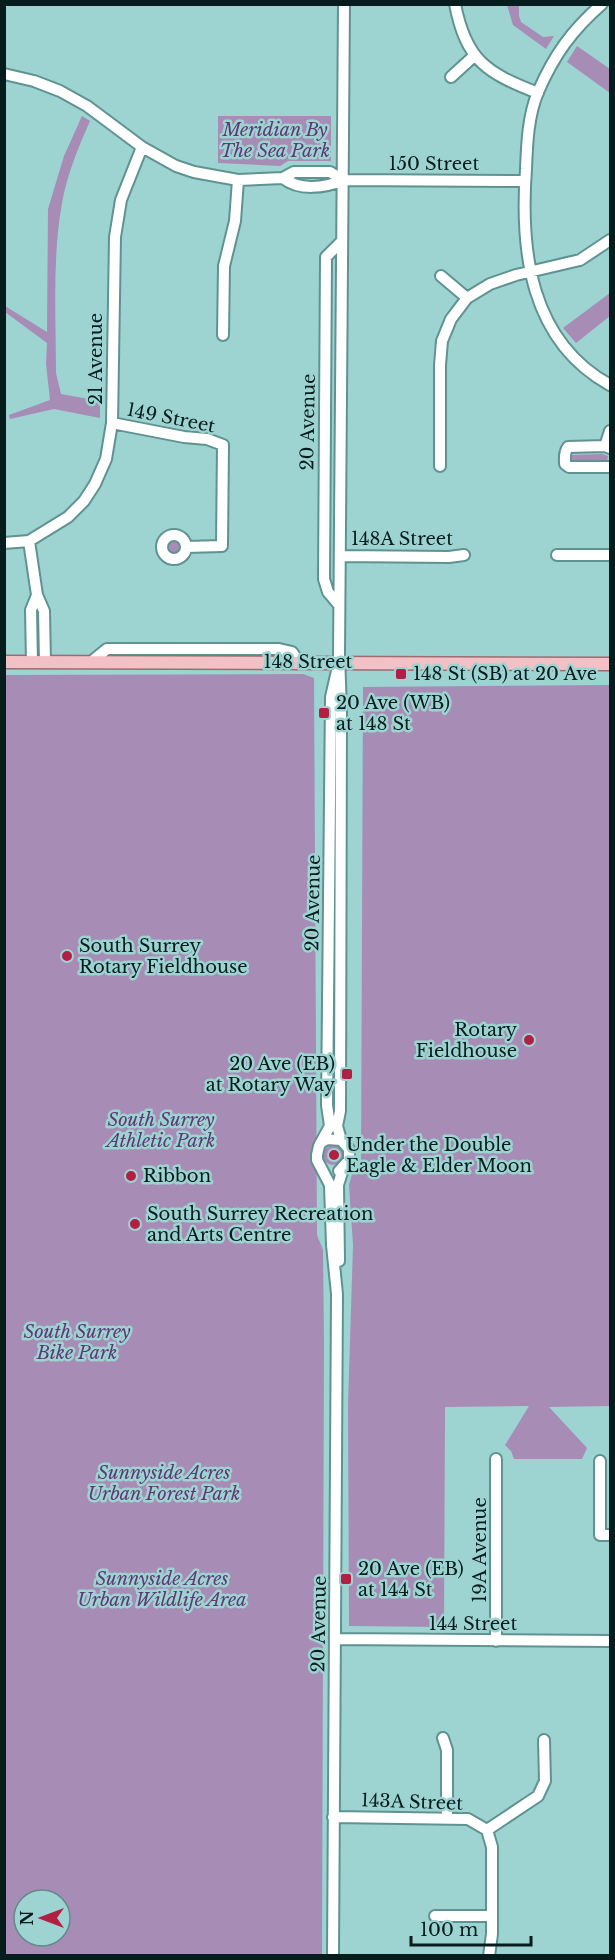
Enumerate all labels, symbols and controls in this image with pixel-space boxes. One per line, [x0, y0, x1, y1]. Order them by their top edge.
park label: Meridian By The Sea Park [220, 119, 330, 162]
street label: 150 Street [389, 153, 479, 175]
street label: 21 Avenue [85, 313, 107, 405]
street label: 20 Avenue [296, 373, 320, 471]
street label: 149 Street [125, 399, 217, 437]
street label: 148A Street [351, 528, 453, 550]
street label: 148 Street [264, 651, 353, 673]
place label: 148 St (SB) at 20 Ave [413, 663, 597, 685]
marker: 148 St (SB) at 20 Ave [394, 667, 408, 681]
place label: 20 Ave (WB) at 148 St [336, 692, 450, 735]
marker: 20 Ave (WB) at 148 St [317, 706, 331, 720]
street label: 20 Avenue [301, 854, 325, 952]
place label: South Surrey Rotary Fieldhouse [79, 935, 247, 978]
marker: South Surrey Rotary Fieldhouse [60, 949, 74, 963]
place label: Rotary Fieldhouse [416, 1019, 517, 1062]
marker: Rotary Fieldhouse [522, 1033, 536, 1047]
place label: 20 Ave (EB) at Rotary Way [206, 1053, 335, 1096]
marker: 20 Ave (EB) at Rotary Way [340, 1067, 354, 1081]
park label: South Surrey Athletic Park [105, 1109, 215, 1152]
place label: Under the Double Eagle & Elder Moon [346, 1134, 532, 1177]
marker: Under the Double Eagle & Elder Moon [327, 1148, 341, 1162]
place label: Ribbon [143, 1165, 211, 1187]
marker: Ribbon [124, 1169, 138, 1183]
place label: South Surrey Recreation and Arts Centre [147, 1203, 373, 1246]
marker: South Surrey Recreation and Arts Centre [128, 1217, 142, 1231]
park label: South Surrey Bike Park [24, 1321, 131, 1364]
park label: Sunnyside Acres Urban Forest Park [88, 1462, 240, 1505]
street label: 19A Avenue [469, 1497, 491, 1603]
place label: 20 Ave (EB) at 144 St [358, 1558, 464, 1601]
park label: Sunnyside Acres Urban Wildlife Area [77, 1568, 247, 1611]
marker: 20 Ave (EB) at 144 St [339, 1572, 353, 1586]
street label: 20 Avenue [307, 1575, 331, 1673]
street label: 144 Street [429, 1613, 517, 1635]
street label: 143A Street [361, 1789, 464, 1815]
north arrow [12, 1888, 72, 1948]
scale bar [411, 1909, 531, 1947]
text: N [17, 1910, 37, 1926]
text: 100 m [420, 1919, 478, 1941]

